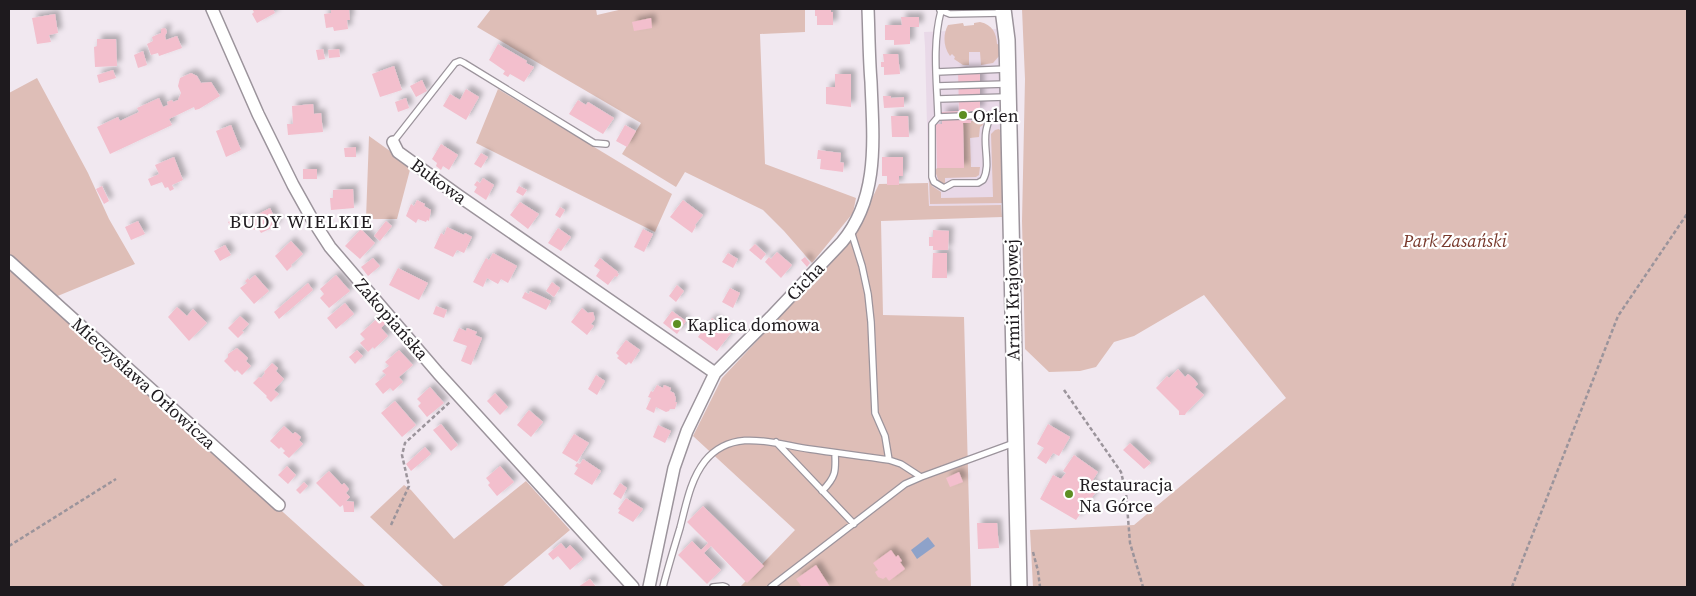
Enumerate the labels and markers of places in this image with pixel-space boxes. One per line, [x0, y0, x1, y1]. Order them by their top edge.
place label: Orlen [973, 103, 1019, 128]
marker: Orlen [957, 109, 969, 121]
place label: Kaplica domowa [687, 312, 820, 337]
marker: Kaplica domowa [671, 318, 683, 330]
place label: Restauracja Na Górce [1079, 472, 1173, 518]
marker: Restauracja Na Górce [1063, 488, 1075, 500]

